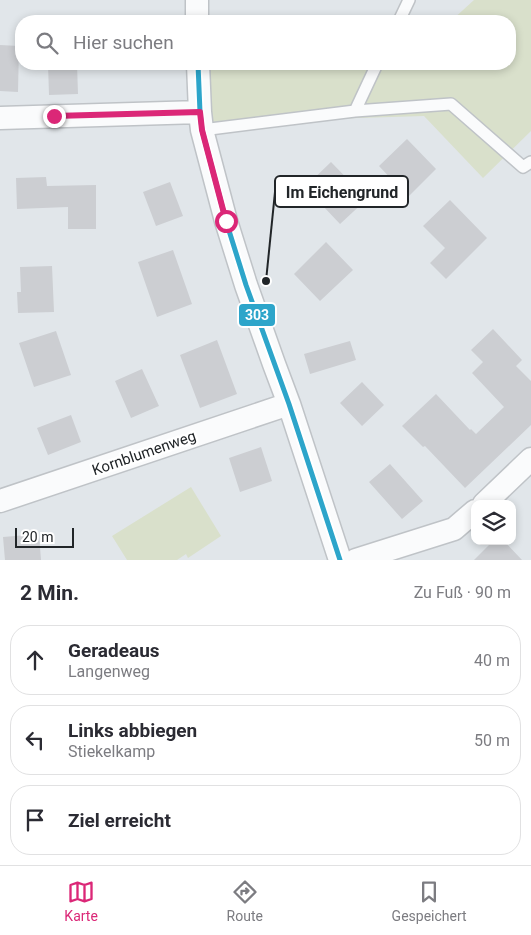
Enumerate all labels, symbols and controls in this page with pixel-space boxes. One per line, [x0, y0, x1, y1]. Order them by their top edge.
search box [15, 15, 516, 70]
icon: search [33, 29, 61, 57]
text: Hier suchen [73, 31, 174, 54]
route end [43, 105, 66, 128]
callout: Im Eichengrund [275, 176, 408, 207]
text: Im Eichengrund [286, 183, 398, 202]
route start [215, 210, 238, 233]
line badge: 303 [238, 303, 276, 327]
text: 303 [245, 307, 269, 323]
street label: Kornblumenweg [90, 427, 198, 479]
map controls [471, 500, 516, 545]
button: layers [471, 500, 516, 545]
scale bar [15, 525, 74, 548]
text: 20 m [22, 529, 54, 545]
text: 2 Min. [20, 581, 79, 605]
text: Zu Fuß · 90 m [414, 583, 511, 602]
text: Geradeaus [68, 639, 160, 662]
icon: ahead [21, 646, 49, 674]
text: 40 m [474, 651, 510, 670]
text: Langenweg [68, 662, 150, 681]
text: Links abbiegen [68, 719, 197, 742]
icon: left [21, 726, 49, 754]
text: 50 m [474, 731, 510, 750]
text: Stiekelkamp [68, 742, 155, 761]
icon: arrive [21, 806, 49, 834]
text: Ziel erreicht [68, 809, 171, 832]
tab: Karte [64, 878, 98, 924]
tab: Route [227, 878, 263, 924]
tab: Gespeichert [392, 878, 467, 924]

